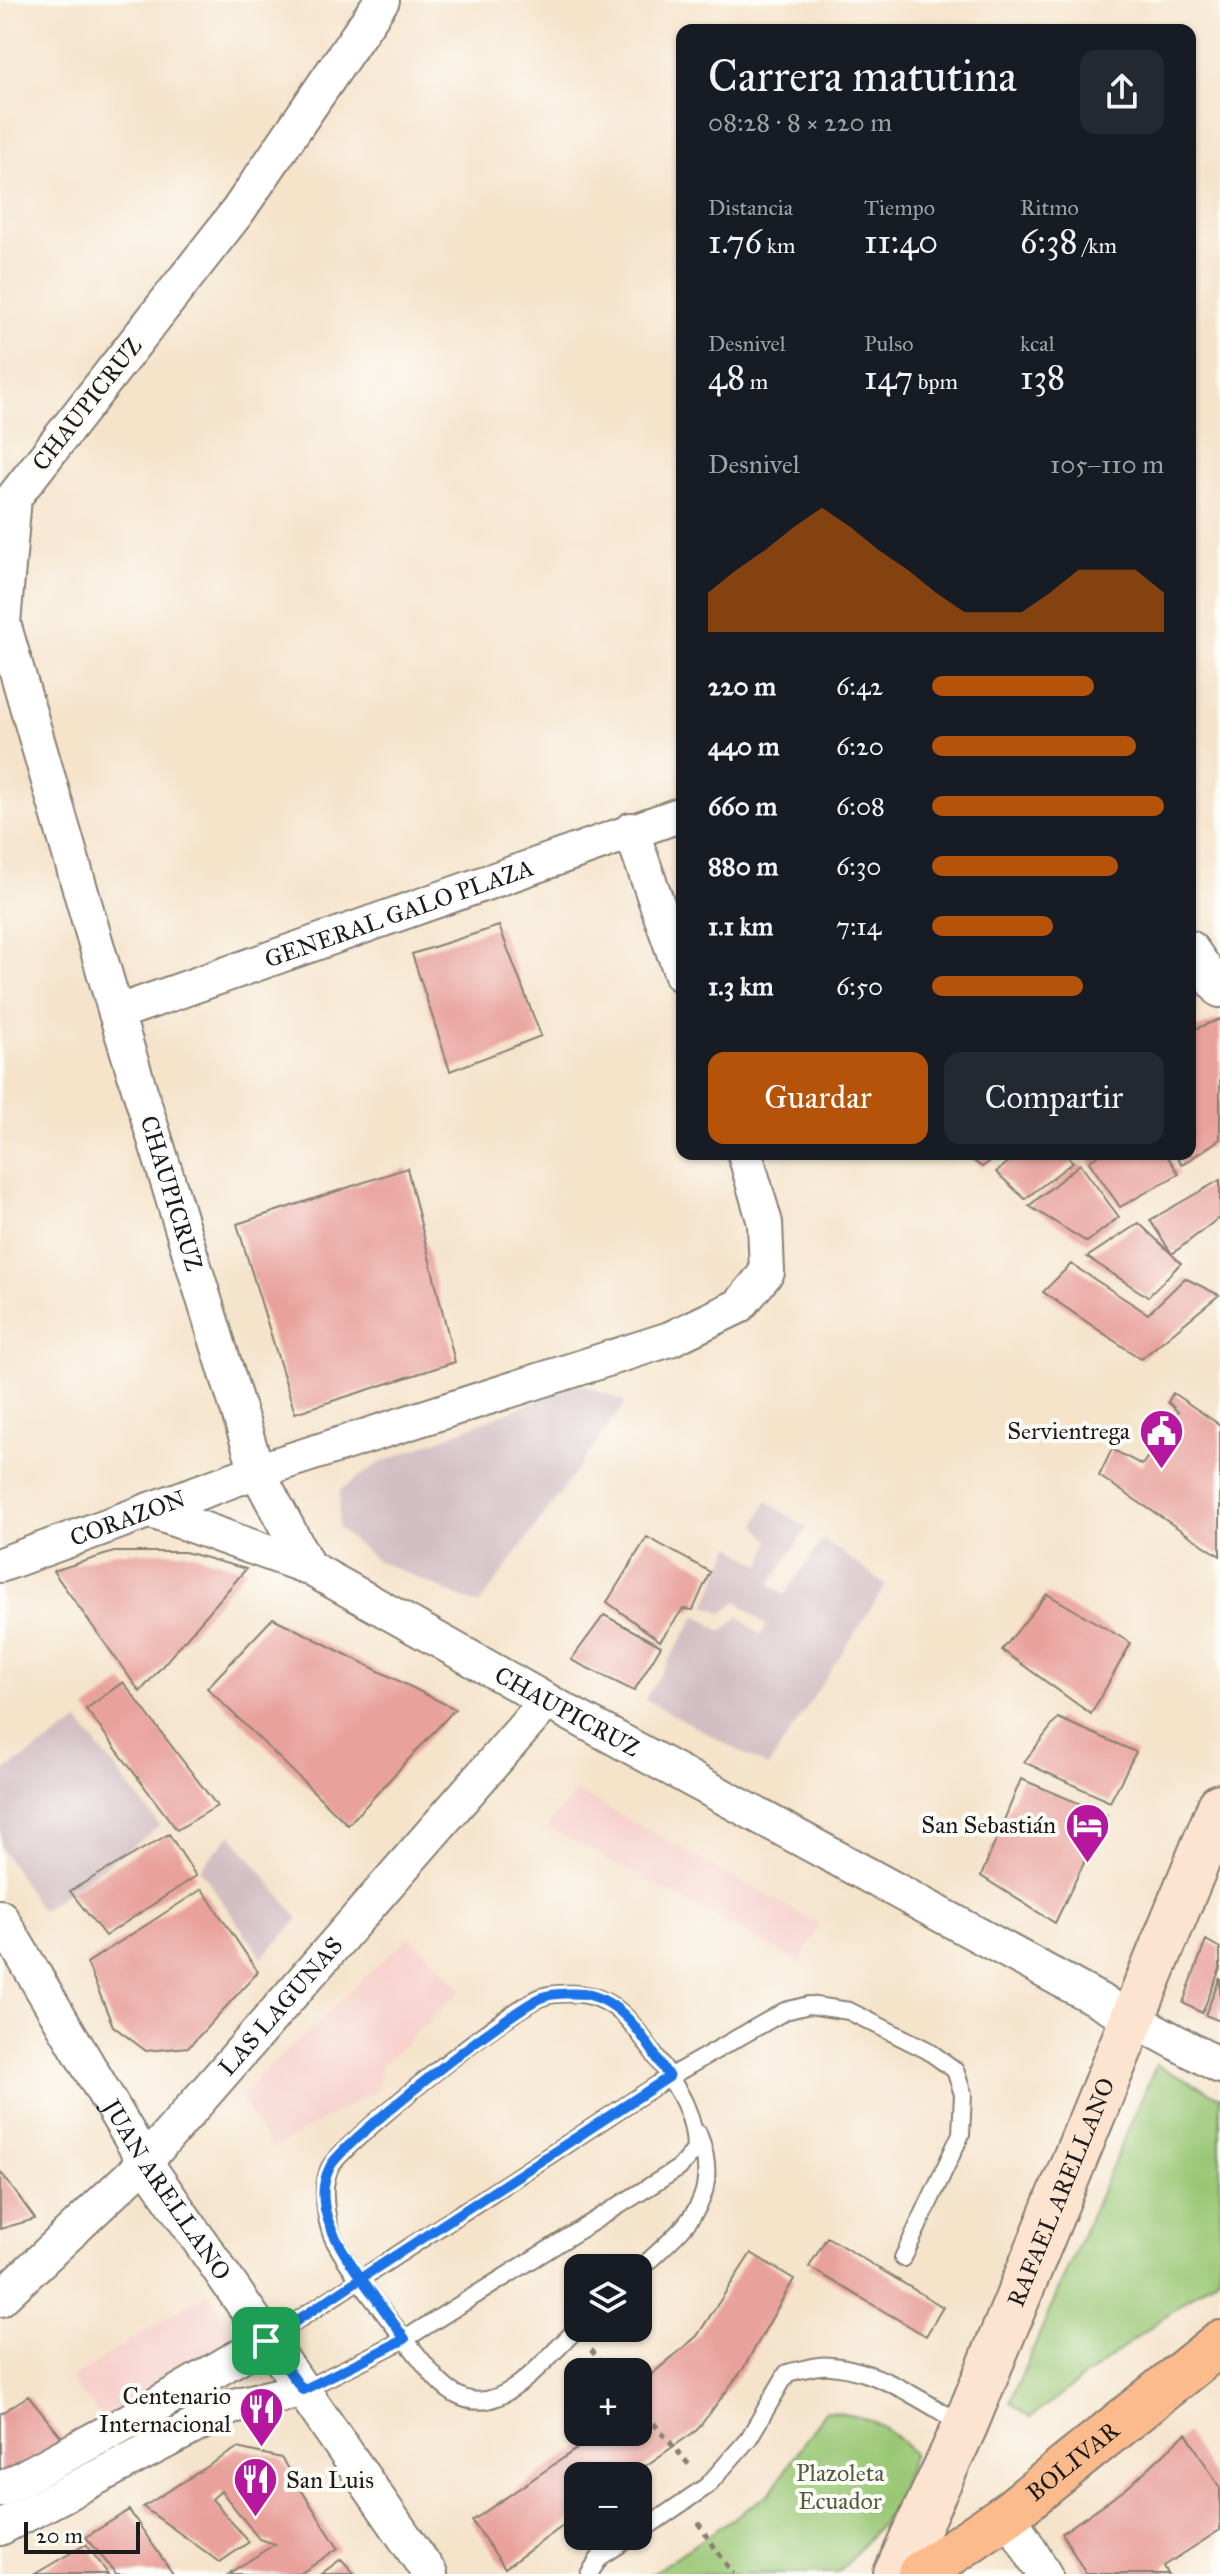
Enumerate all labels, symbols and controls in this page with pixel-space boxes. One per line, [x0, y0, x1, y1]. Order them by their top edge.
text: Carrera matutina [708, 49, 1017, 103]
button: share [1080, 50, 1164, 134]
text: 08:28 · 8 × 220 m [708, 106, 892, 138]
text: Distancia [708, 194, 793, 221]
text: Tiempo [864, 194, 935, 221]
text: Ritmo [1020, 194, 1079, 221]
text: 1.76 [708, 221, 762, 262]
text: 11:40 [864, 221, 938, 262]
text: 6:38 [1020, 221, 1078, 262]
text: km [762, 232, 795, 259]
text: /km [1078, 232, 1117, 259]
text: Desnivel [708, 330, 786, 357]
text: Pulso [864, 330, 914, 357]
text: kcal [1020, 330, 1055, 357]
street label: CHAUPICRUZ [26, 331, 148, 477]
text: 48 [708, 357, 745, 398]
text: 147 [864, 357, 913, 398]
text: 138 [1020, 357, 1065, 398]
text: m [745, 368, 768, 395]
text: bpm [913, 368, 958, 395]
text: Desnivel [708, 448, 800, 480]
text: 105–110 m [1050, 448, 1164, 480]
text: 220 m [708, 670, 776, 702]
text: 6:42 [836, 670, 883, 702]
text: 440 m [708, 730, 780, 762]
text: 6:20 [836, 730, 884, 762]
text: 660 m [708, 790, 777, 822]
text: 6:08 [836, 790, 885, 822]
text: 880 m [708, 850, 778, 882]
text: 6:30 [836, 850, 881, 882]
street label: GENERAL GALO PLAZA [261, 852, 537, 975]
text: 1.1 km [708, 910, 773, 942]
text: 7:14 [836, 910, 881, 942]
text: 1.3 km [708, 970, 774, 1002]
text: 6:50 [836, 970, 883, 1002]
button: Guardar [708, 1052, 928, 1144]
button: Compartir [944, 1052, 1164, 1144]
street label: CHAUPICRUZ [133, 1112, 210, 1275]
public building icon: Servientrega [1137, 1407, 1185, 1470]
place label: Servientrega [1007, 1416, 1131, 1446]
street label: CORAZON [66, 1483, 190, 1553]
street label: CHAUPICRUZ [489, 1660, 645, 1764]
hotel icon: San Sebastián [1063, 1801, 1111, 1864]
place label: San Sebastián [921, 1810, 1056, 1840]
street label: LAS LAGUNAS [212, 1931, 349, 2082]
street label: RAFAEL ARELLANO [1001, 2073, 1122, 2311]
street label: JUAN ARELLANO [95, 2092, 237, 2286]
map controls [564, 2254, 652, 2550]
button: layers [564, 2254, 652, 2342]
pin [232, 2307, 300, 2375]
icon: arrive [244, 2319, 288, 2363]
button: + [564, 2358, 652, 2446]
place label: Centenario Internacional [99, 2381, 231, 2439]
restaurant icon: Centenario Internacional [238, 2386, 286, 2449]
street label: BOLIVAR [1021, 2415, 1126, 2508]
restaurant icon: San Luis [231, 2456, 279, 2519]
park label: Plazoleta Ecuador [796, 2458, 885, 2516]
button: − [564, 2462, 652, 2550]
place label: San Luis [286, 2465, 374, 2495]
scale bar [24, 2518, 140, 2554]
text: 20 m [36, 2522, 83, 2549]

